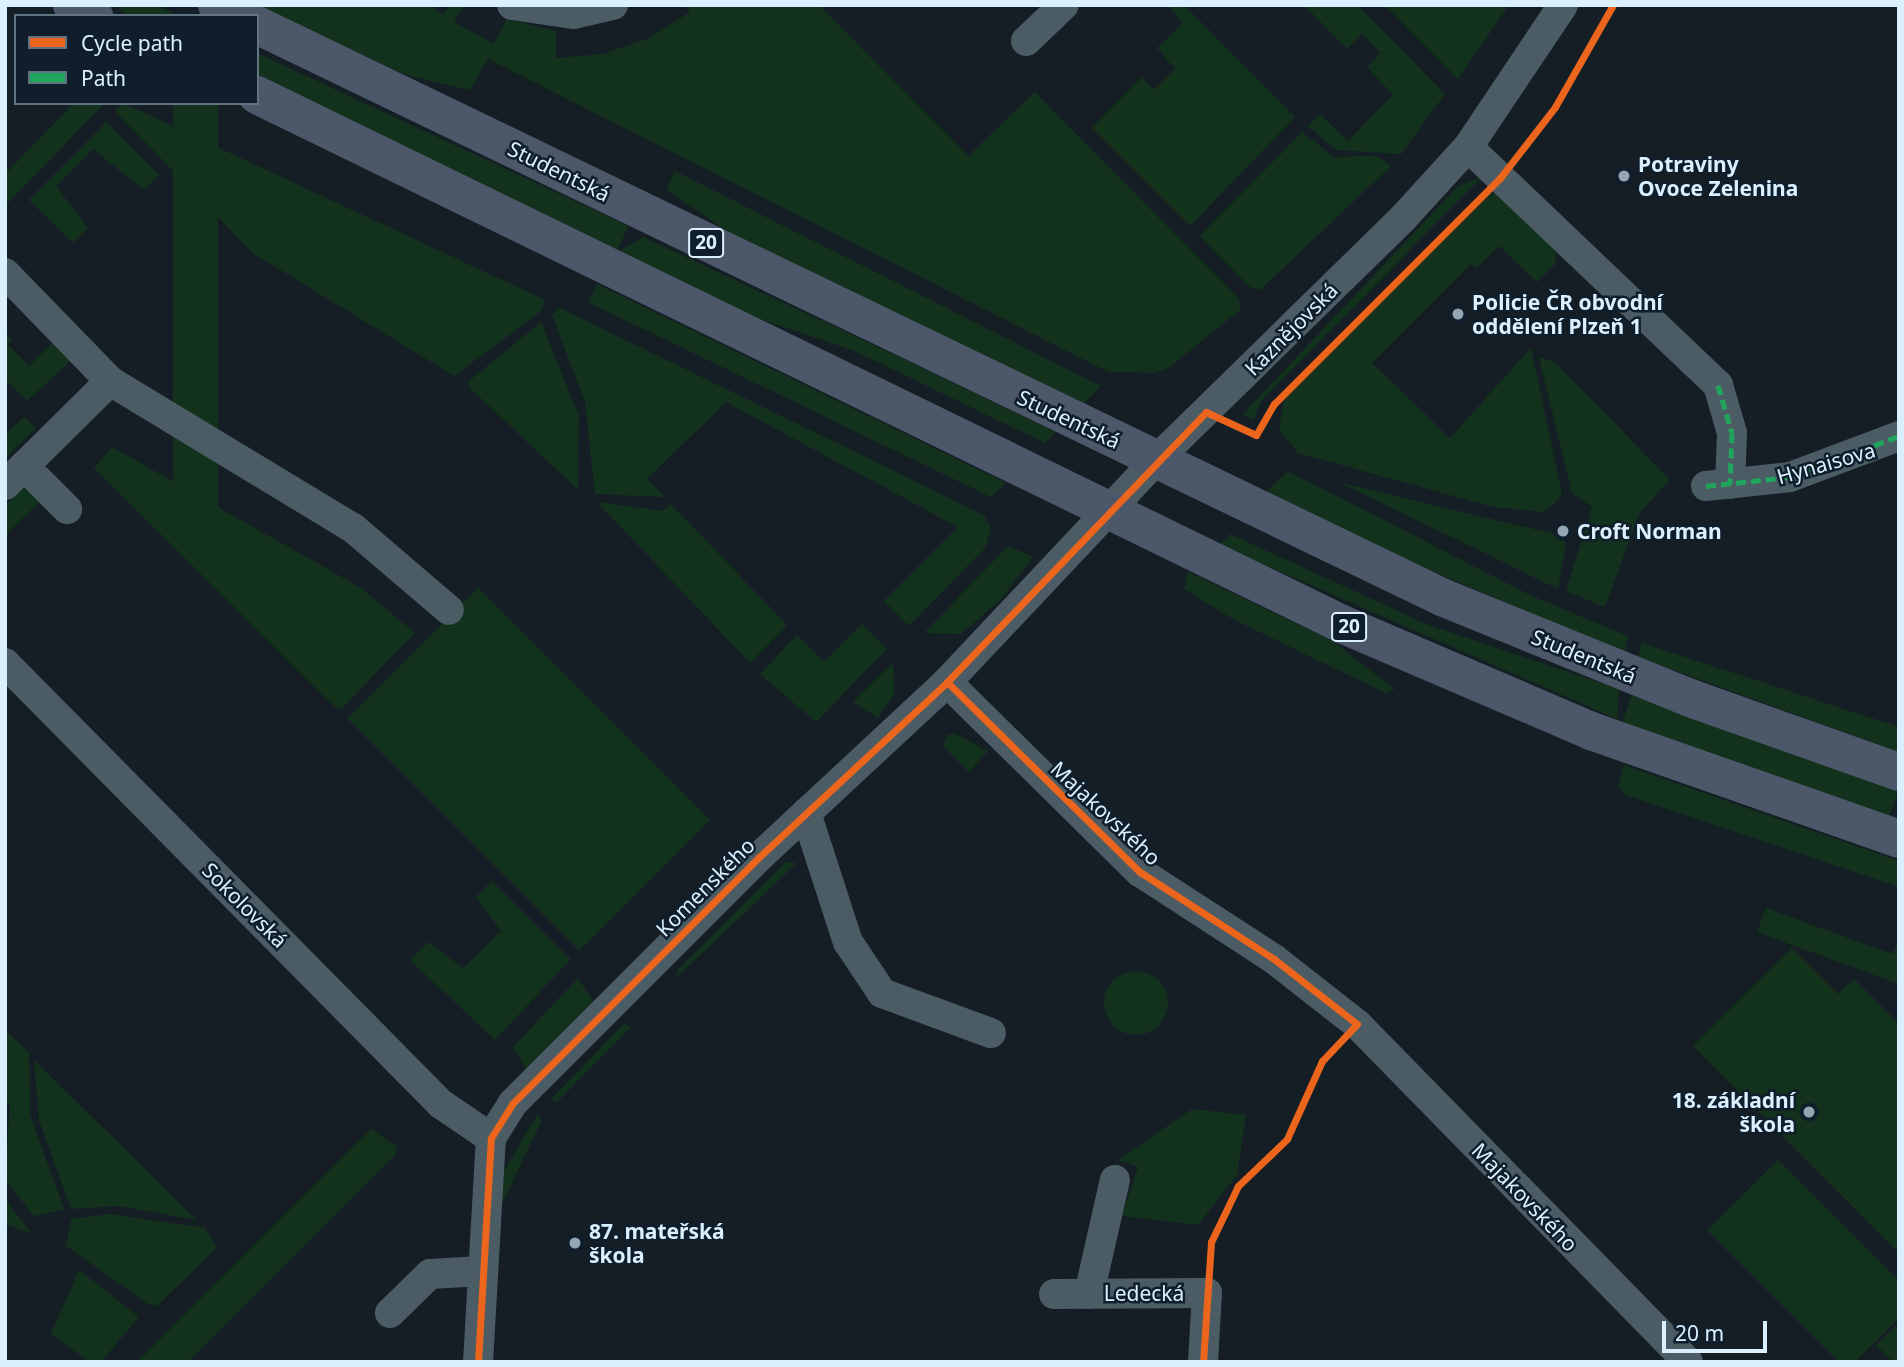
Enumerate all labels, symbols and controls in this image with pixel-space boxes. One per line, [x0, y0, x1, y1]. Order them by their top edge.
legend [14, 14, 259, 105]
text: Cycle path [81, 29, 183, 57]
text: Path [81, 64, 126, 92]
street label: Studentská [504, 135, 614, 207]
place label: Potraviny Ovoce Zelenina [1638, 151, 1798, 201]
marker: Potraviny Ovoce Zelenina [1616, 168, 1632, 184]
road number: 20 [687, 228, 725, 258]
street label: Kaznějovská [1239, 277, 1343, 381]
place label: Policie ČR obvodní oddělení Plzeň 1 [1472, 289, 1663, 339]
marker: Policie ČR obvodní oddělení Plzeň 1 [1450, 306, 1466, 322]
street label: Studentská [1014, 384, 1124, 454]
street label: Hynaisova [1774, 437, 1878, 489]
place label: Croft Norman [1577, 518, 1722, 544]
marker: Croft Norman [1555, 523, 1571, 539]
road number: 20 [1330, 612, 1368, 642]
street label: Studentská [1528, 624, 1640, 688]
street label: Majakovského [1046, 756, 1166, 870]
street label: Komenského [650, 832, 760, 942]
street label: Sokolovská [197, 857, 293, 953]
place label: 18. základní škola [1672, 1087, 1795, 1137]
marker: 18. základní škola [1801, 1104, 1817, 1120]
street label: Majakovského [1467, 1138, 1583, 1256]
place label: 87. mateřská škola [589, 1218, 725, 1268]
marker: 87. mateřská škola [567, 1235, 583, 1251]
street label: Ledecká [1104, 1280, 1184, 1306]
scale bar [1666, 1308, 1771, 1352]
text: 20 m [1675, 1319, 1724, 1347]

